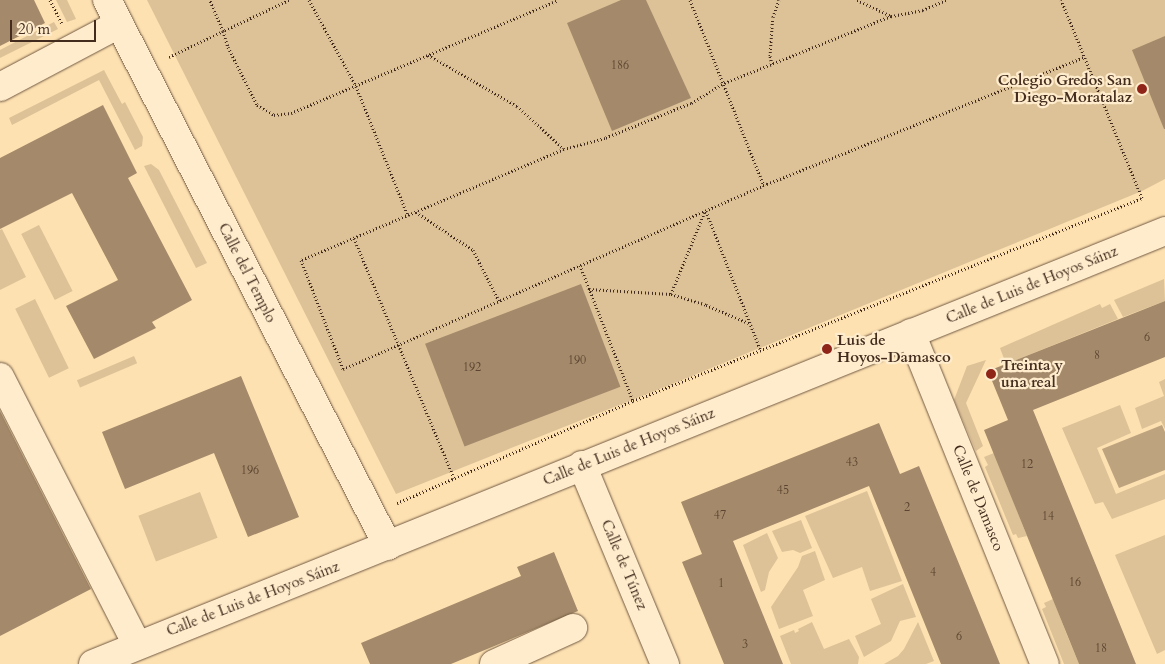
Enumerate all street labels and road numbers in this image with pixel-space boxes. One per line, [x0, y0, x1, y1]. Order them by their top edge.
street label: Calle del Templo [214, 220, 280, 326]
street label: Calle de Luis de Hoyos Sáinz [943, 242, 1121, 328]
street label: Calle de Luis de Hoyos Sáinz [540, 404, 718, 490]
street label: Calle de Damasco [948, 442, 1008, 554]
street label: Calle de Túnez [597, 517, 651, 613]
street label: Calle de Luis de Hoyos Sáinz [164, 558, 342, 640]

